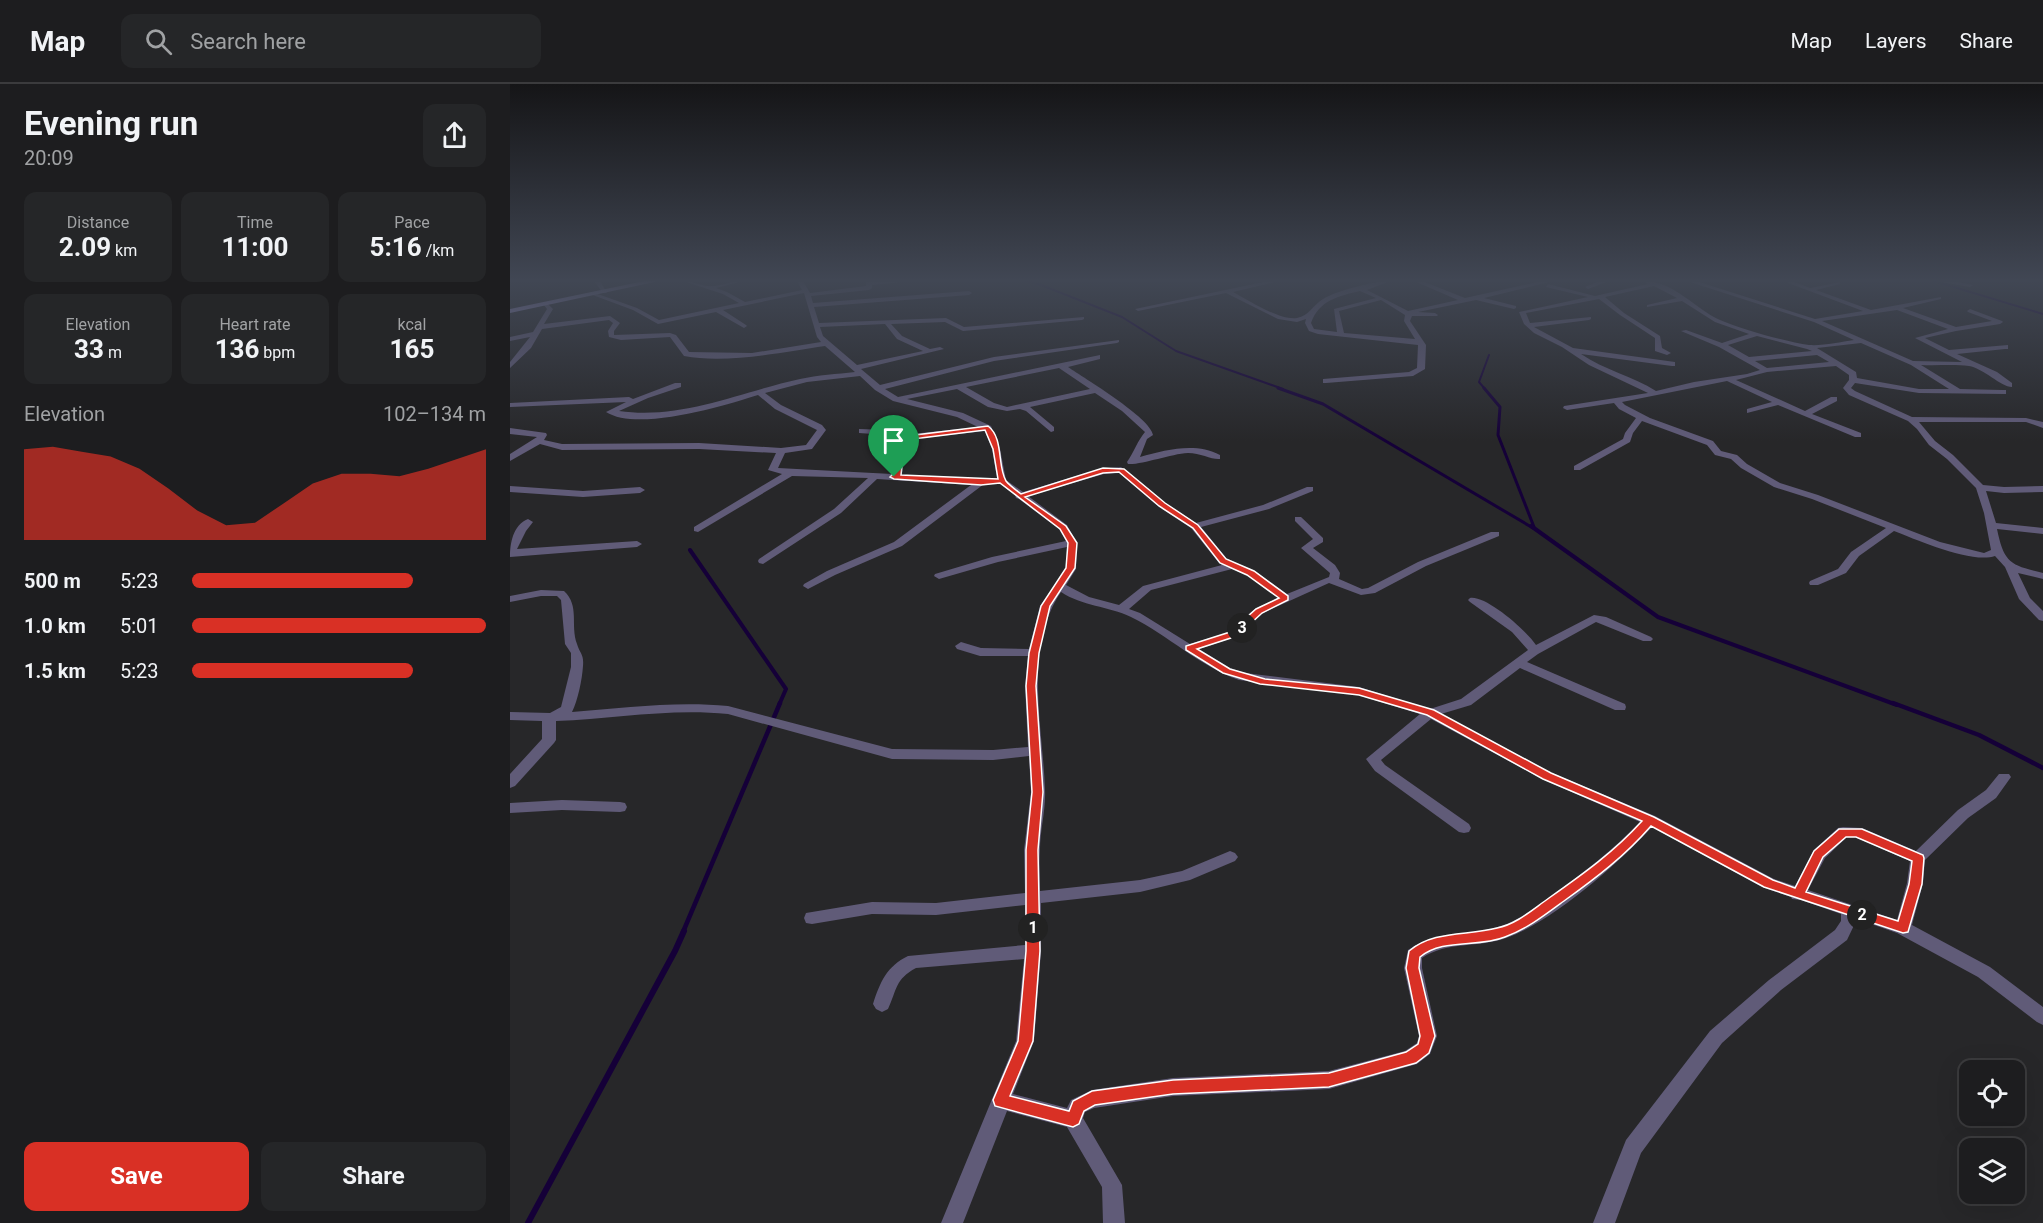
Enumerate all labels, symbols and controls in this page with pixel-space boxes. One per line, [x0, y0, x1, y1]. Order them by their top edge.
search box [121, 14, 541, 68]
text: Map [30, 25, 85, 58]
icon: search [142, 25, 175, 58]
text: Search here [190, 29, 306, 54]
text: Map [1790, 29, 1832, 53]
text: Layers [1865, 29, 1926, 53]
text: Share [1959, 29, 2013, 53]
text: Evening run [24, 104, 198, 143]
button: share [423, 104, 486, 167]
text: 20:09 [24, 146, 74, 170]
text: Distance [67, 213, 129, 232]
text: Time [237, 213, 273, 232]
text: Pace [394, 213, 430, 232]
text: 2.09 [59, 232, 111, 262]
text: 11:00 [222, 232, 289, 262]
text: 5:16 [370, 232, 422, 262]
text: km [111, 241, 137, 260]
text: /km [422, 241, 454, 260]
text: Elevation [66, 315, 130, 334]
text: Heart rate [219, 315, 291, 334]
text: kcal [398, 315, 426, 334]
text: 33 [74, 334, 104, 364]
text: 136 [215, 334, 259, 364]
text: 165 [390, 334, 434, 364]
text: m [104, 343, 122, 362]
text: bpm [259, 343, 295, 362]
text: Elevation [24, 402, 105, 426]
text: 102–134 m [383, 402, 486, 426]
pin [868, 415, 919, 477]
icon: arrive [877, 424, 910, 457]
text: 500 m [24, 569, 81, 593]
text: 5:23 [120, 569, 159, 593]
pin: 3 [1227, 613, 1257, 643]
text: 1.0 km [24, 614, 86, 638]
text: 5:01 [120, 614, 159, 638]
text: 3 [1237, 618, 1247, 637]
text: 1.5 km [24, 659, 86, 683]
text: 5:23 [120, 659, 159, 683]
pin: 2 [1847, 900, 1877, 930]
text: 2 [1857, 905, 1867, 924]
pin: 1 [1018, 913, 1048, 943]
text: 1 [1028, 918, 1038, 937]
map controls [1959, 1060, 2025, 1204]
button: locate [1959, 1060, 2025, 1126]
button: layers [1959, 1138, 2025, 1204]
button: Save [24, 1142, 249, 1211]
button: Share [261, 1142, 486, 1211]

